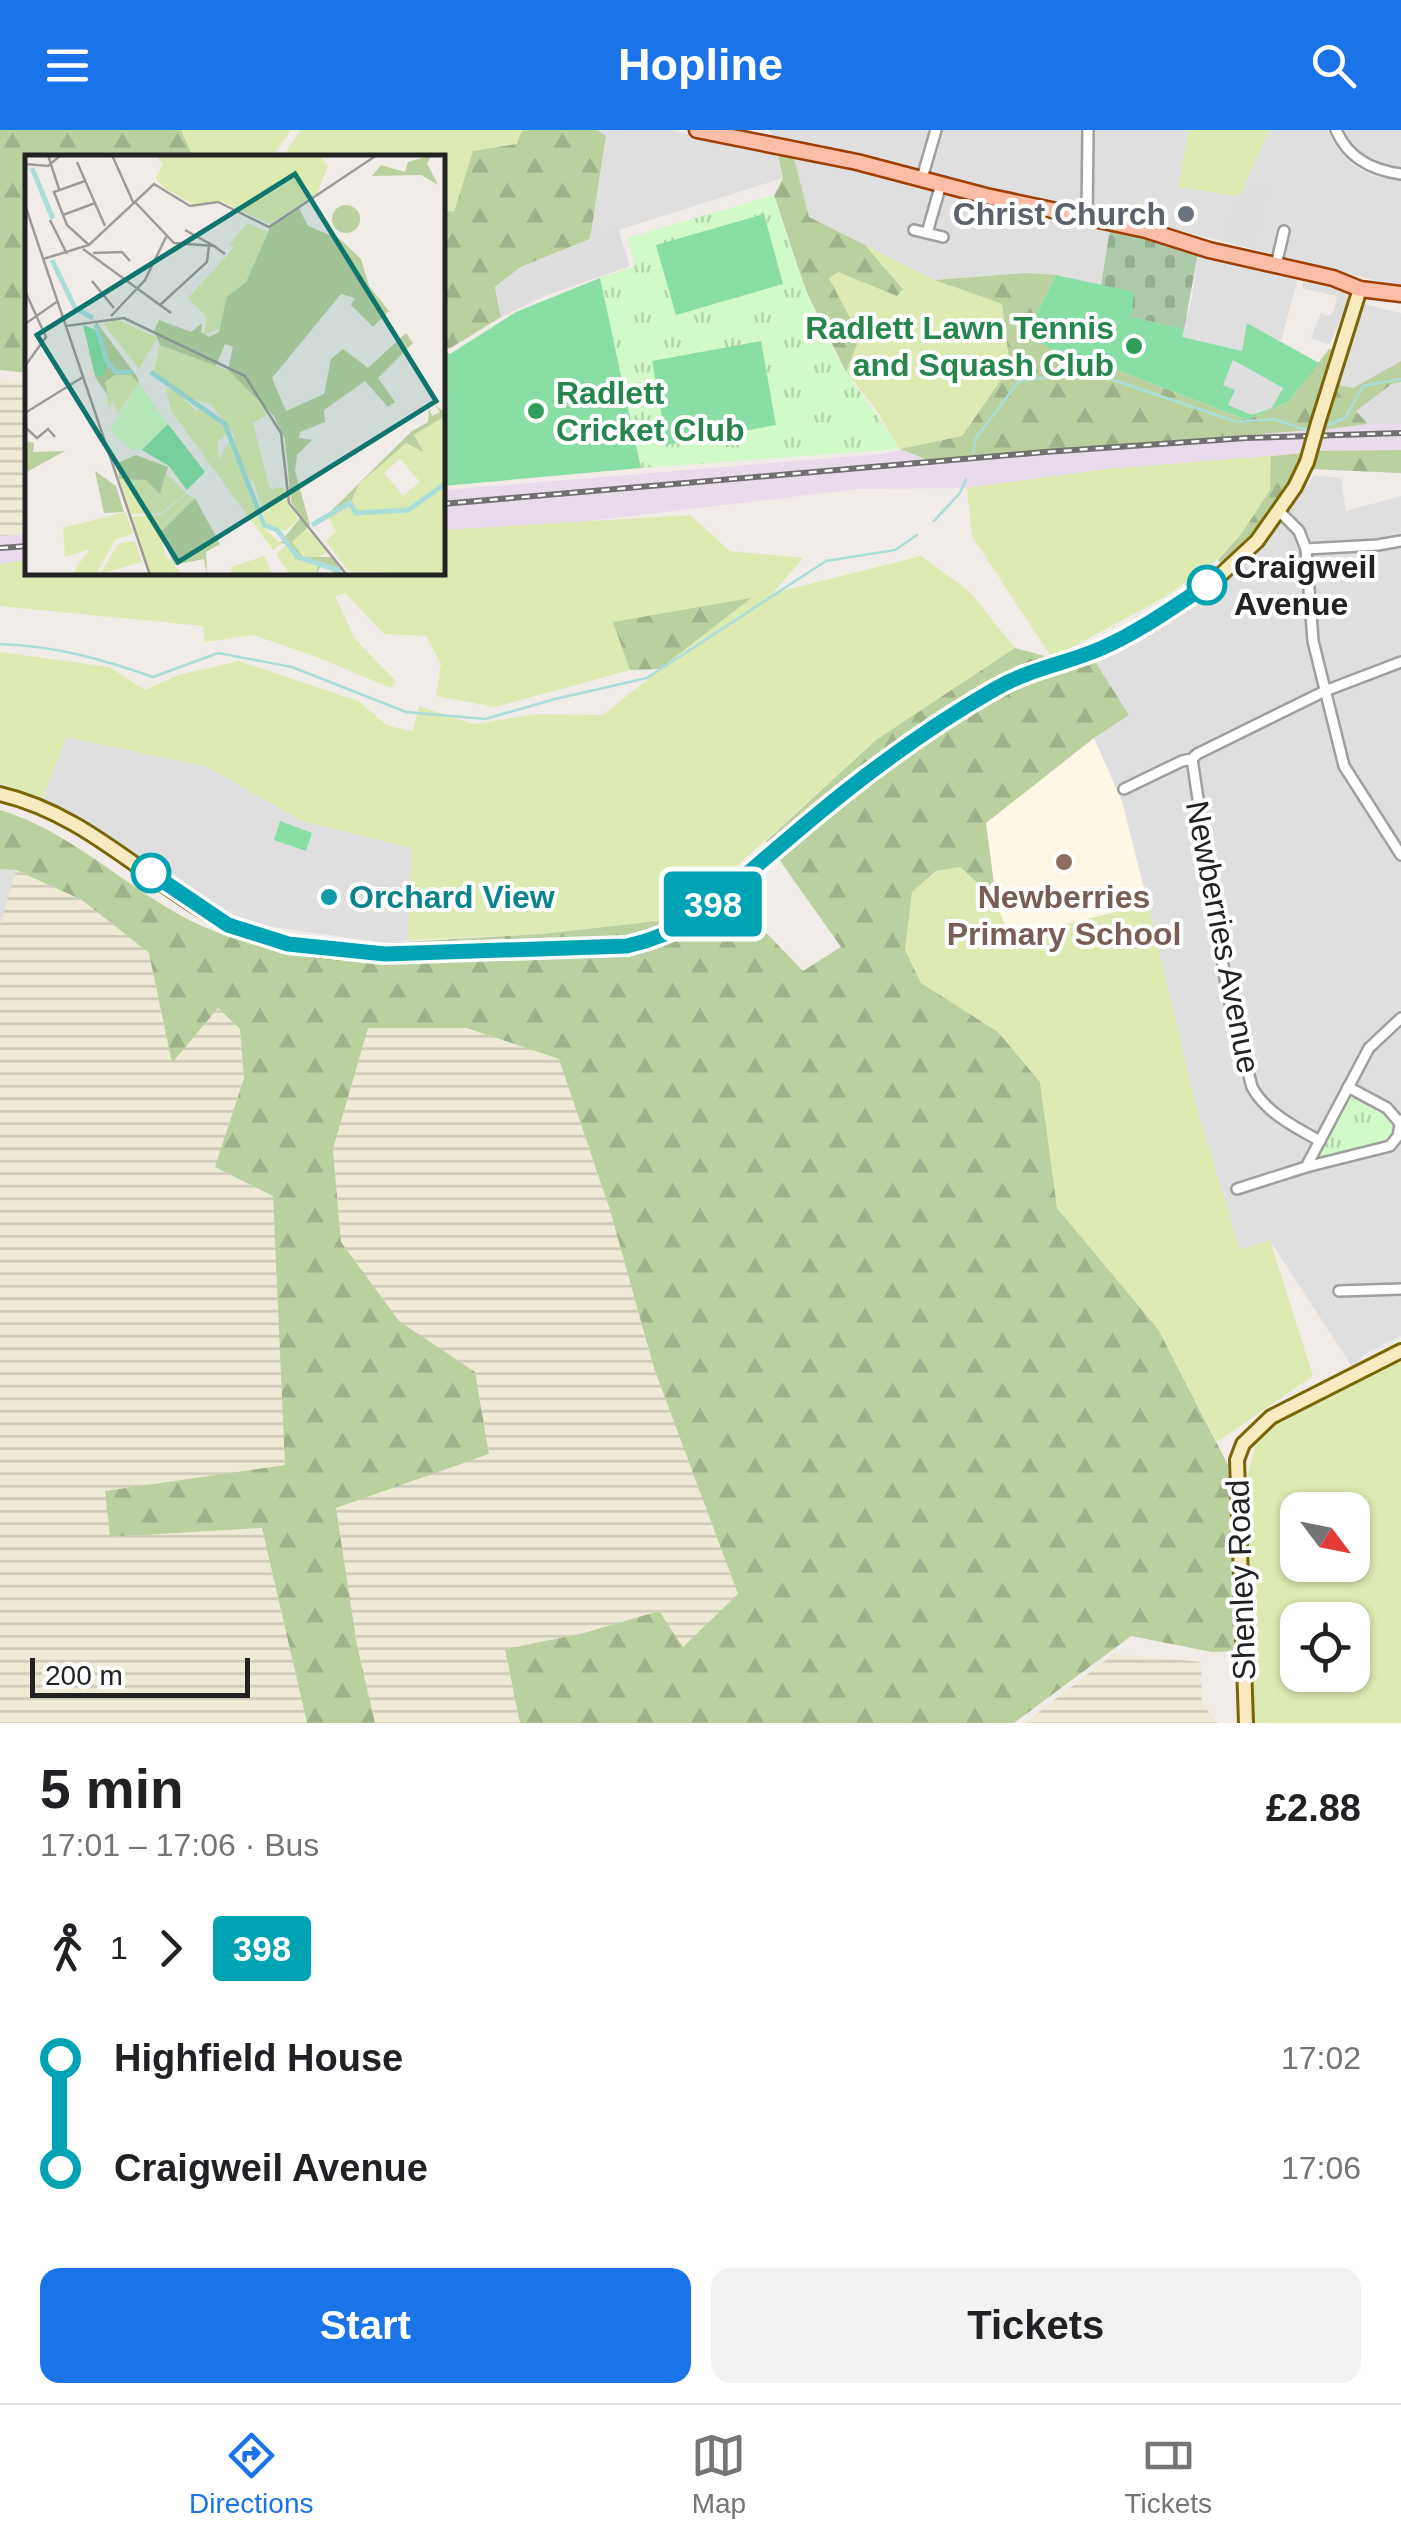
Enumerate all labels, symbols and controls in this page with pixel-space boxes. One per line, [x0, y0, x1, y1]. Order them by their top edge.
icon: menu [40, 38, 95, 93]
icon: search [1306, 38, 1361, 93]
text: Hopline [618, 39, 783, 90]
inset map [25, 155, 445, 575]
place label: Christ Church [953, 196, 1166, 232]
marker: Christ Church [1175, 203, 1197, 225]
place label: Radlett Lawn Tennis and Squash Club [805, 310, 1114, 383]
marker: Radlett Lawn Tennis and Squash Club [1123, 335, 1145, 357]
place label: Radlett Cricket Club [556, 375, 744, 448]
marker: Radlett Cricket Club [525, 400, 547, 422]
place label: Craigweil Avenue [1234, 549, 1376, 622]
marker: Craigweil Avenue [1188, 566, 1226, 604]
street label: Newberries Avenue [1179, 798, 1267, 1076]
marker: Newberries Primary School [1053, 851, 1075, 873]
unlabelled marker [132, 854, 170, 892]
line badge: 398 [656, 872, 770, 936]
place label: Orchard View [349, 879, 555, 915]
place label: Newberries Primary School [947, 879, 1181, 952]
text: 398 [684, 885, 742, 924]
marker: Orchard View [318, 886, 340, 908]
street label: Shenley Road [1220, 1479, 1262, 1681]
north arrow [1280, 1492, 1370, 1582]
map controls [1280, 1492, 1370, 1692]
button: locate [1280, 1602, 1370, 1692]
scale bar [30, 1653, 250, 1698]
text: 200 m [45, 1660, 123, 1691]
text: 5 min [40, 1758, 184, 1820]
text: £2.88 [1266, 1787, 1361, 1829]
text: 17:01 – 17:06 · Bus [40, 1827, 319, 1863]
icon: walk [40, 1921, 95, 1976]
icon: forward [143, 1921, 198, 1976]
text: 398 [233, 1929, 291, 1968]
text: 1 [110, 1930, 128, 1966]
text: Highfield House [114, 2037, 403, 2079]
text: 17:02 [1281, 2040, 1361, 2076]
text: Craigweil Avenue [114, 2147, 428, 2189]
text: 17:06 [1281, 2150, 1361, 2186]
button: Start [40, 2268, 691, 2383]
button: Tickets [711, 2268, 1361, 2383]
tab: Directions [189, 2428, 313, 2520]
tab: Map [691, 2428, 746, 2520]
tab: Tickets [1124, 2428, 1212, 2520]

